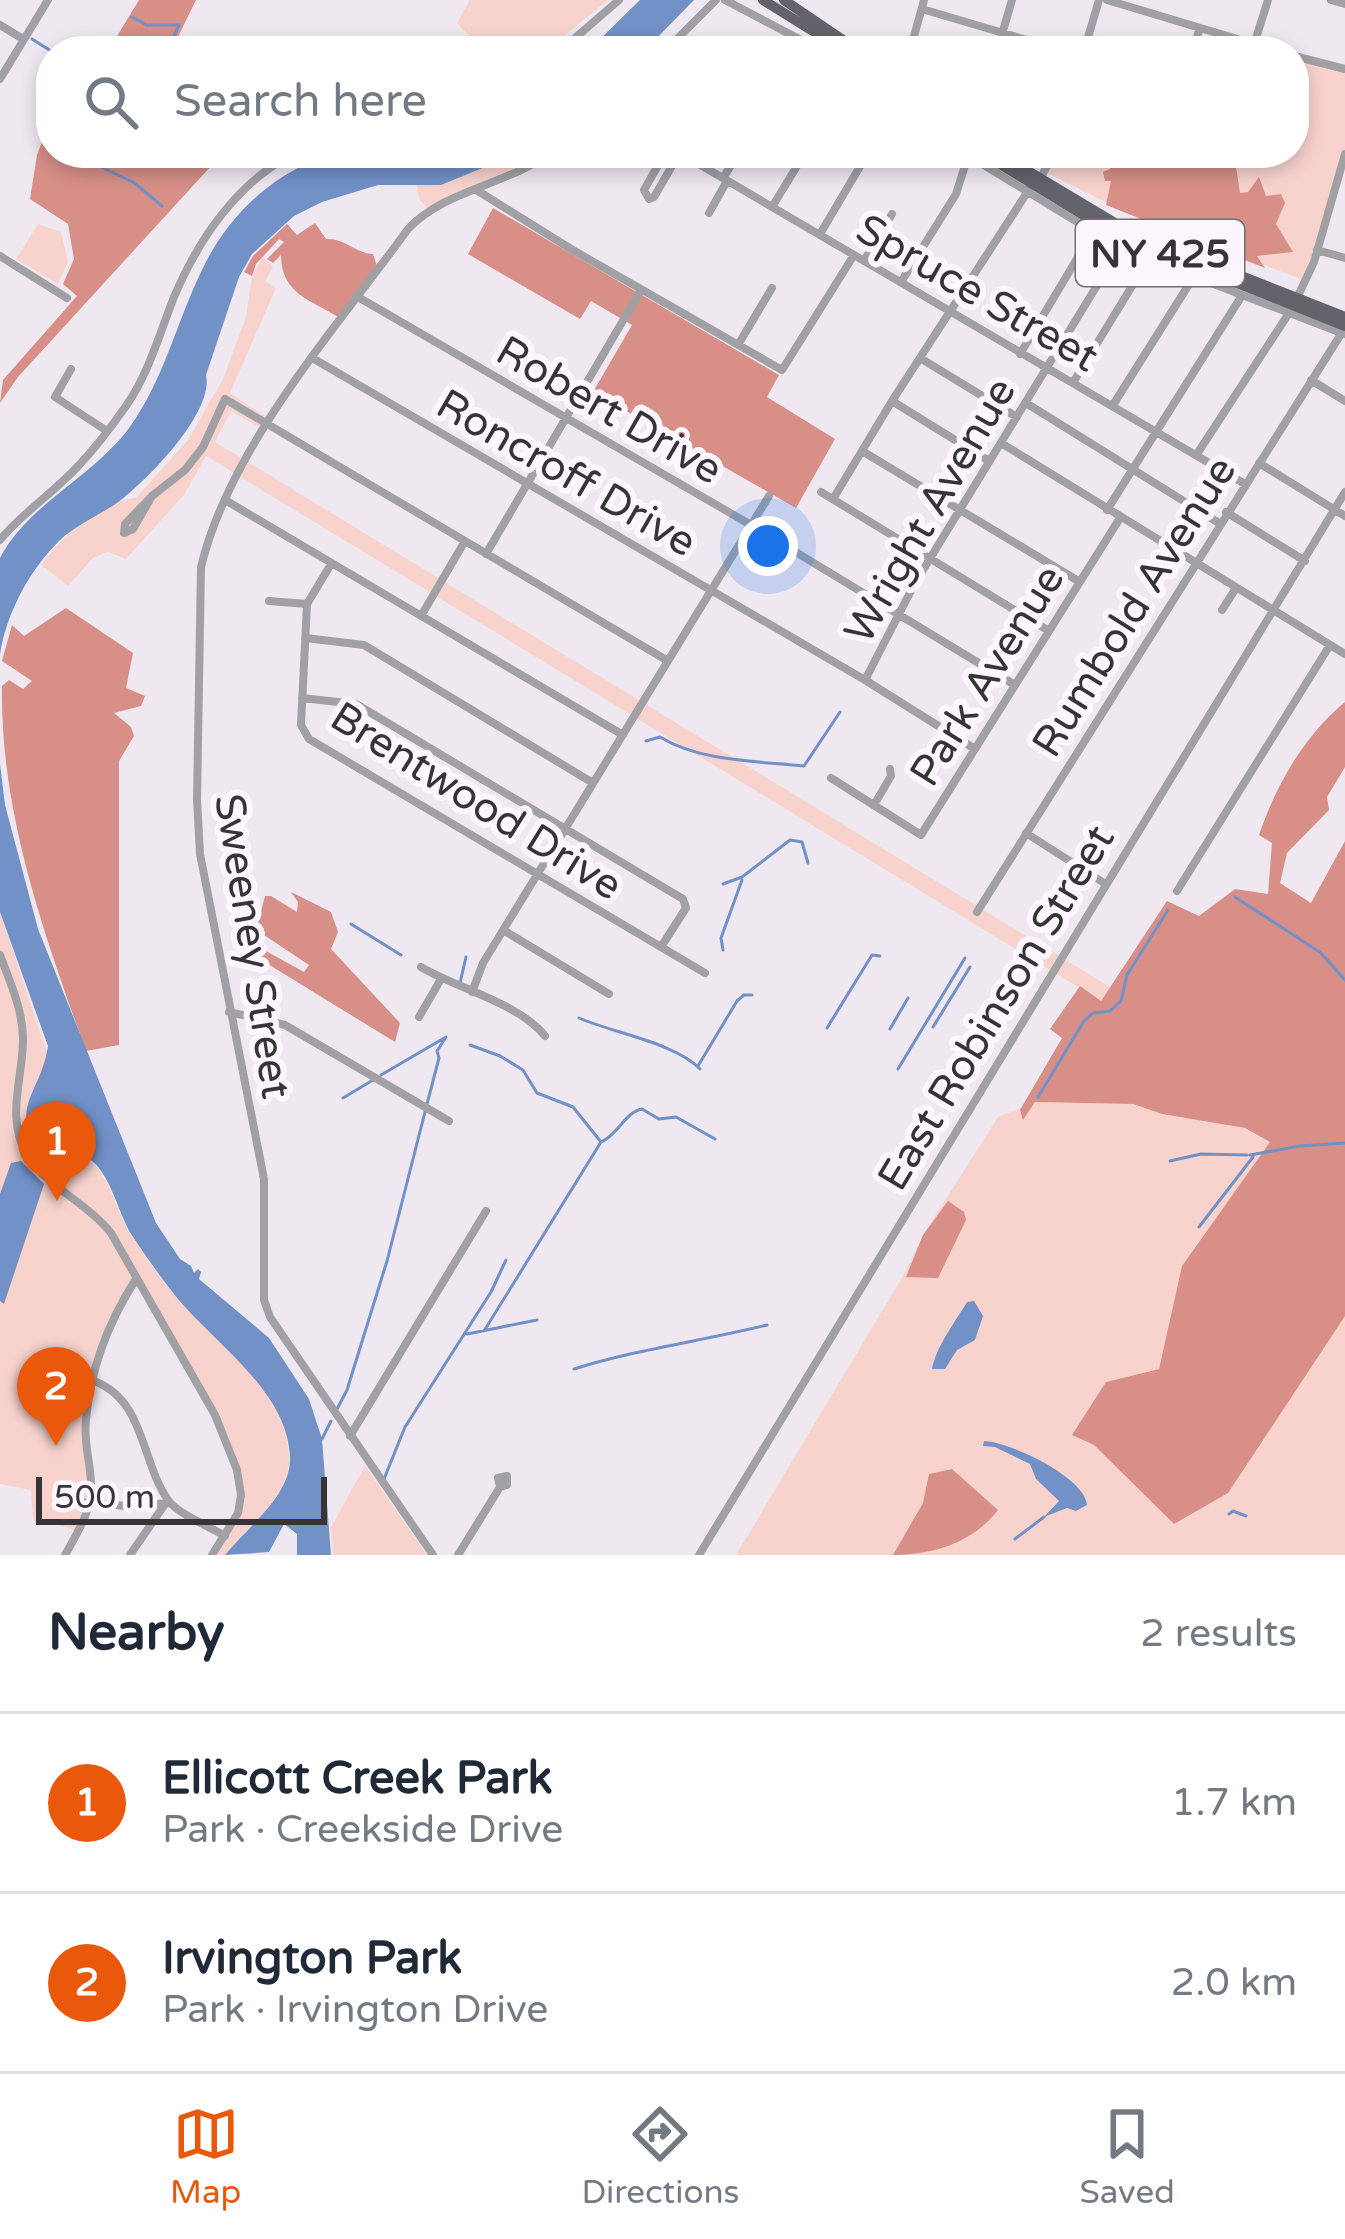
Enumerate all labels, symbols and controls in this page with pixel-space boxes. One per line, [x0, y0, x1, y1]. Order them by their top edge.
search box [36, 36, 1309, 168]
icon: search [78, 69, 144, 135]
text: Search here [174, 75, 427, 129]
street label: Spruce Street [847, 204, 1107, 383]
road number: NY 425 [1076, 220, 1244, 286]
street label: Robert Drive [487, 325, 731, 495]
street label: Wright Avenue [834, 369, 1027, 652]
street label: Roncroff Drive [427, 378, 705, 568]
street label: Rumbold Avenue [1021, 447, 1247, 766]
your location [738, 516, 798, 576]
street label: Park Avenue [899, 556, 1075, 796]
street label: Brentwood Drive [321, 691, 631, 911]
street label: Sweeney Street [203, 790, 302, 1102]
street label: East Robinson Street [867, 816, 1126, 1200]
pin: 1 [18, 1102, 96, 1201]
pin: 2 [17, 1347, 95, 1446]
scale bar [36, 1471, 327, 1524]
text: 500 m [54, 1478, 155, 1517]
text: Nearby [48, 1602, 225, 1664]
text: 2 results [1140, 1610, 1297, 1657]
text: Ellicott Creek Park [162, 1752, 552, 1806]
text: 1 [75, 1779, 99, 1826]
text: 1.7 km [1171, 1779, 1297, 1826]
text: Park · Creekside Drive [162, 1806, 563, 1853]
text: Irvington Park [162, 1932, 462, 1986]
text: 2 [75, 1959, 99, 2006]
text: 2.0 km [1171, 1959, 1297, 2006]
text: Park · Irvington Drive [162, 1986, 548, 2033]
tab: Map [170, 2101, 241, 2212]
tab: Directions [581, 2101, 739, 2212]
tab: Saved [1080, 2101, 1175, 2212]

